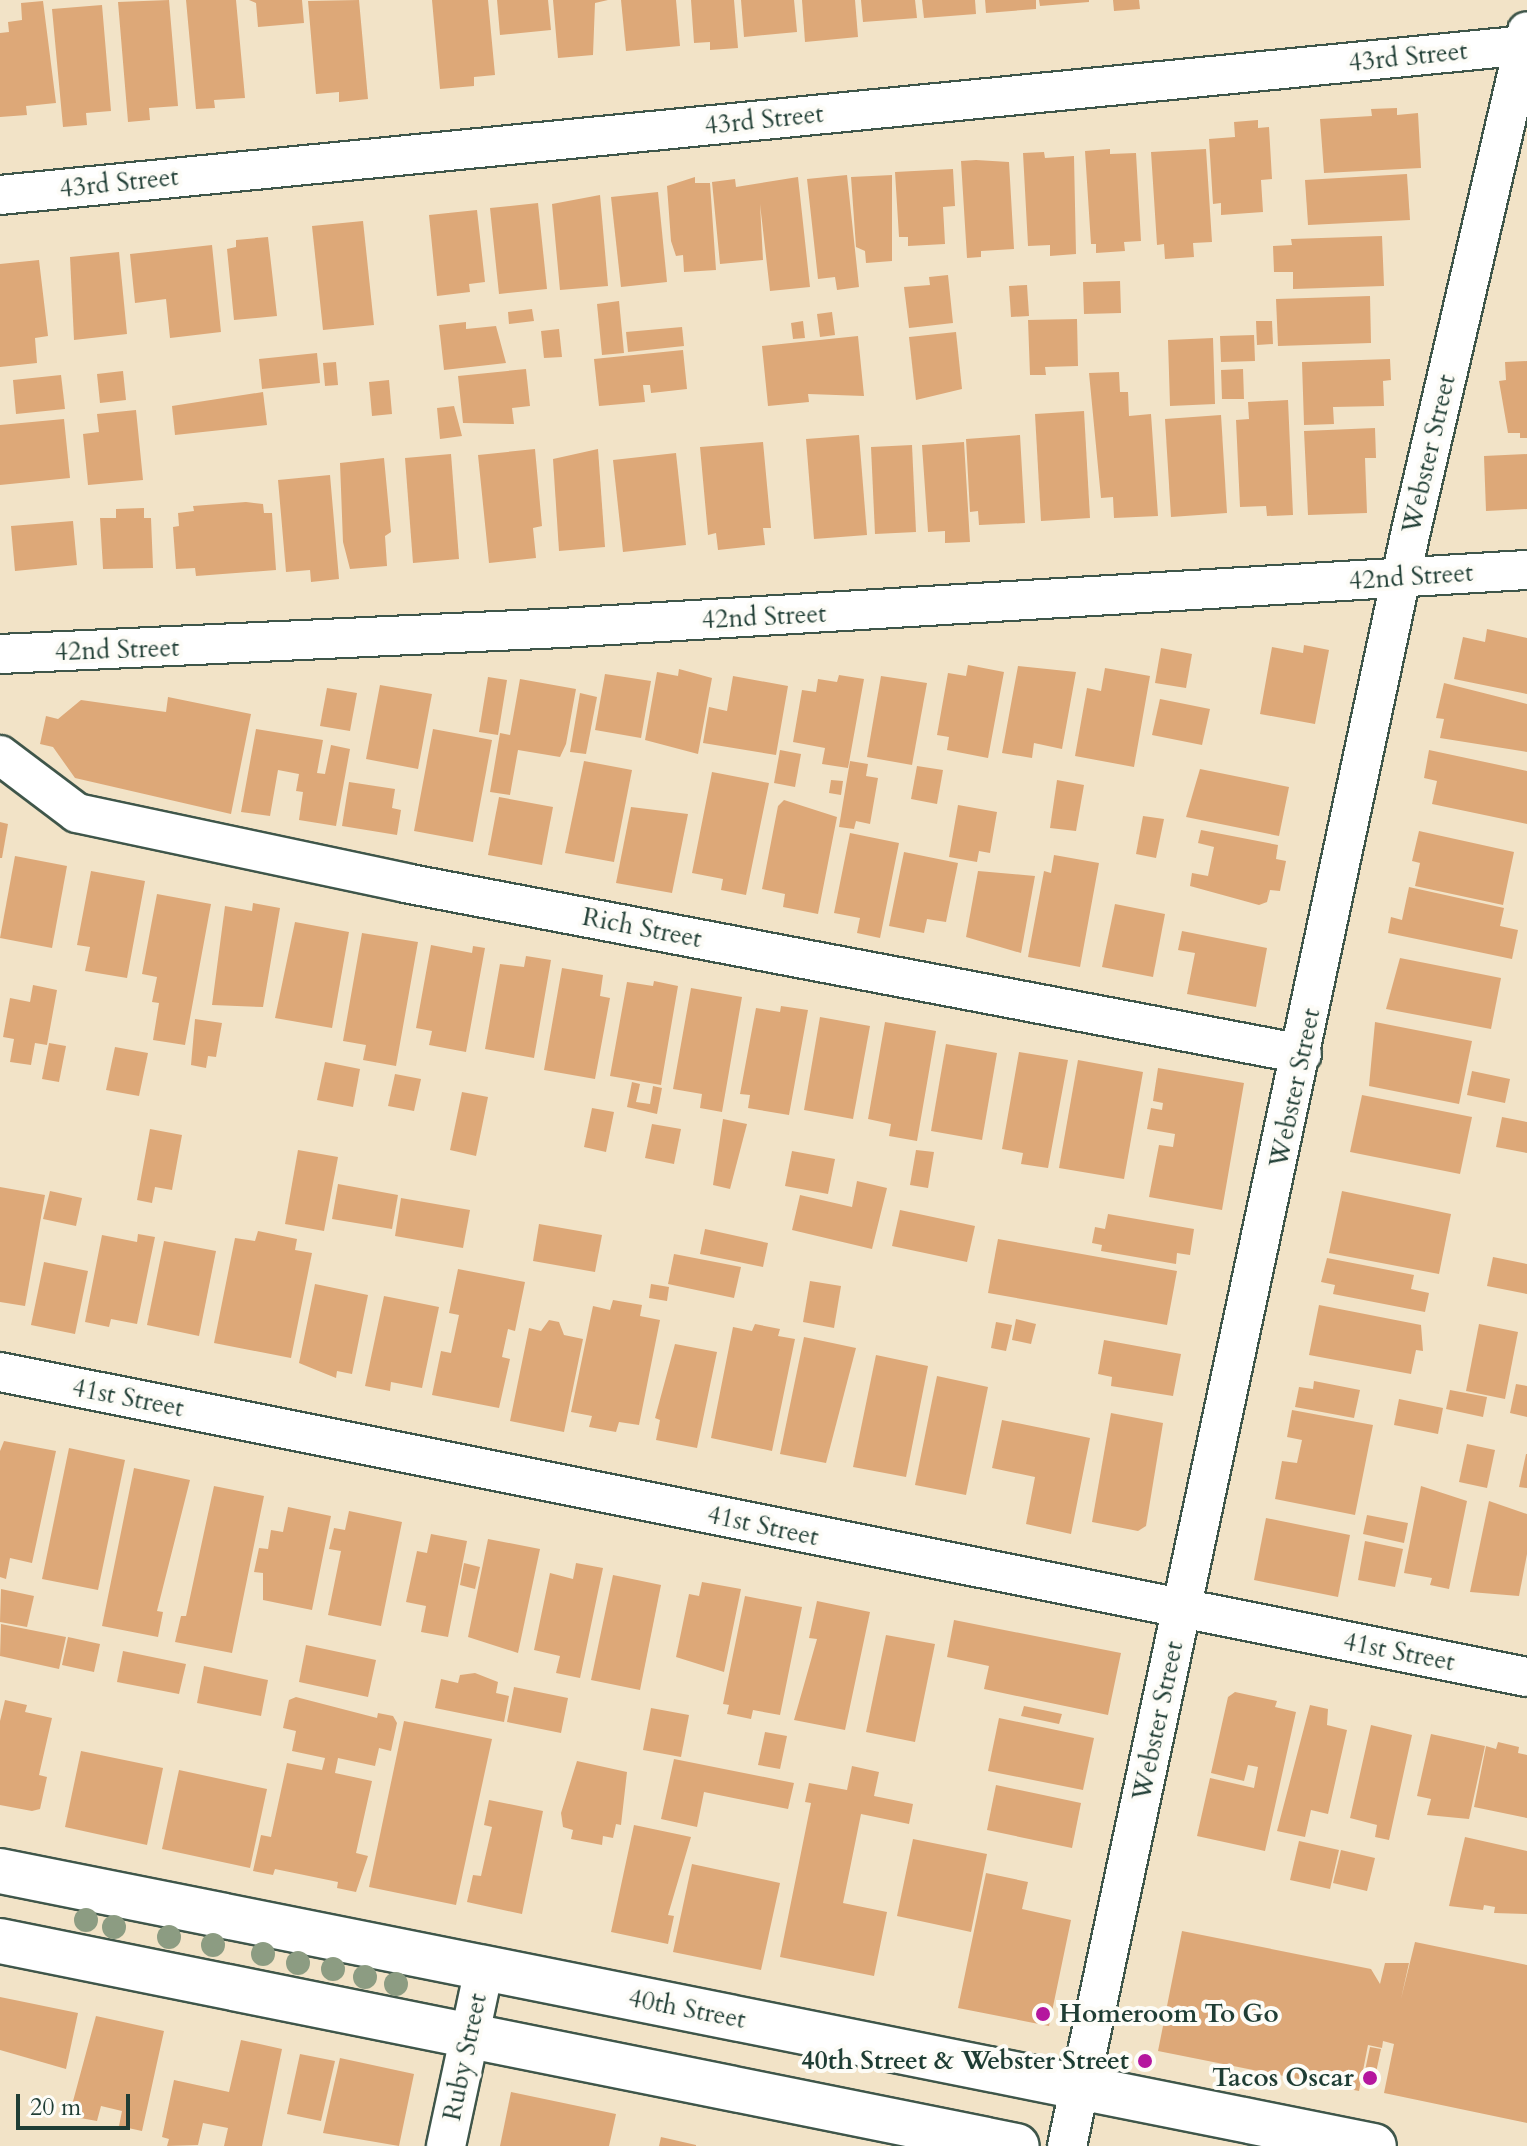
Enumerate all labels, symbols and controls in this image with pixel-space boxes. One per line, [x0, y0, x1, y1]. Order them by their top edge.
street label: 43rd Street [1347, 35, 1469, 79]
street label: 43rd Street [703, 98, 825, 142]
street label: 43rd Street [58, 161, 180, 205]
street label: Webster Street [1396, 371, 1462, 537]
street label: 42nd Street [1348, 557, 1474, 597]
street label: 42nd Street [701, 598, 827, 636]
street label: 42nd Street [54, 632, 180, 668]
street label: Rich Street [580, 901, 704, 955]
street label: Webster Street [1263, 1005, 1327, 1171]
street label: 41st Street [70, 1372, 186, 1424]
street label: 41st Street [704, 1499, 822, 1553]
street label: 41st Street [1341, 1626, 1457, 1678]
street label: Webster Street [1126, 1638, 1190, 1804]
street label: 40th Street [626, 1982, 748, 2036]
street label: Ruby Street [436, 1990, 494, 2124]
place label: Homeroom To Go [1059, 1998, 1279, 2030]
marker: Homeroom To Go [1034, 2005, 1052, 2023]
place label: 40th Street & Webster Street [801, 2045, 1129, 2077]
marker: 40th Street & Webster Street [1136, 2052, 1154, 2070]
place label: Tacos Oscar [1212, 2062, 1354, 2094]
marker: Tacos Oscar [1361, 2069, 1379, 2087]
scale bar [20, 2078, 134, 2128]
text: 20 m [30, 2091, 81, 2124]

